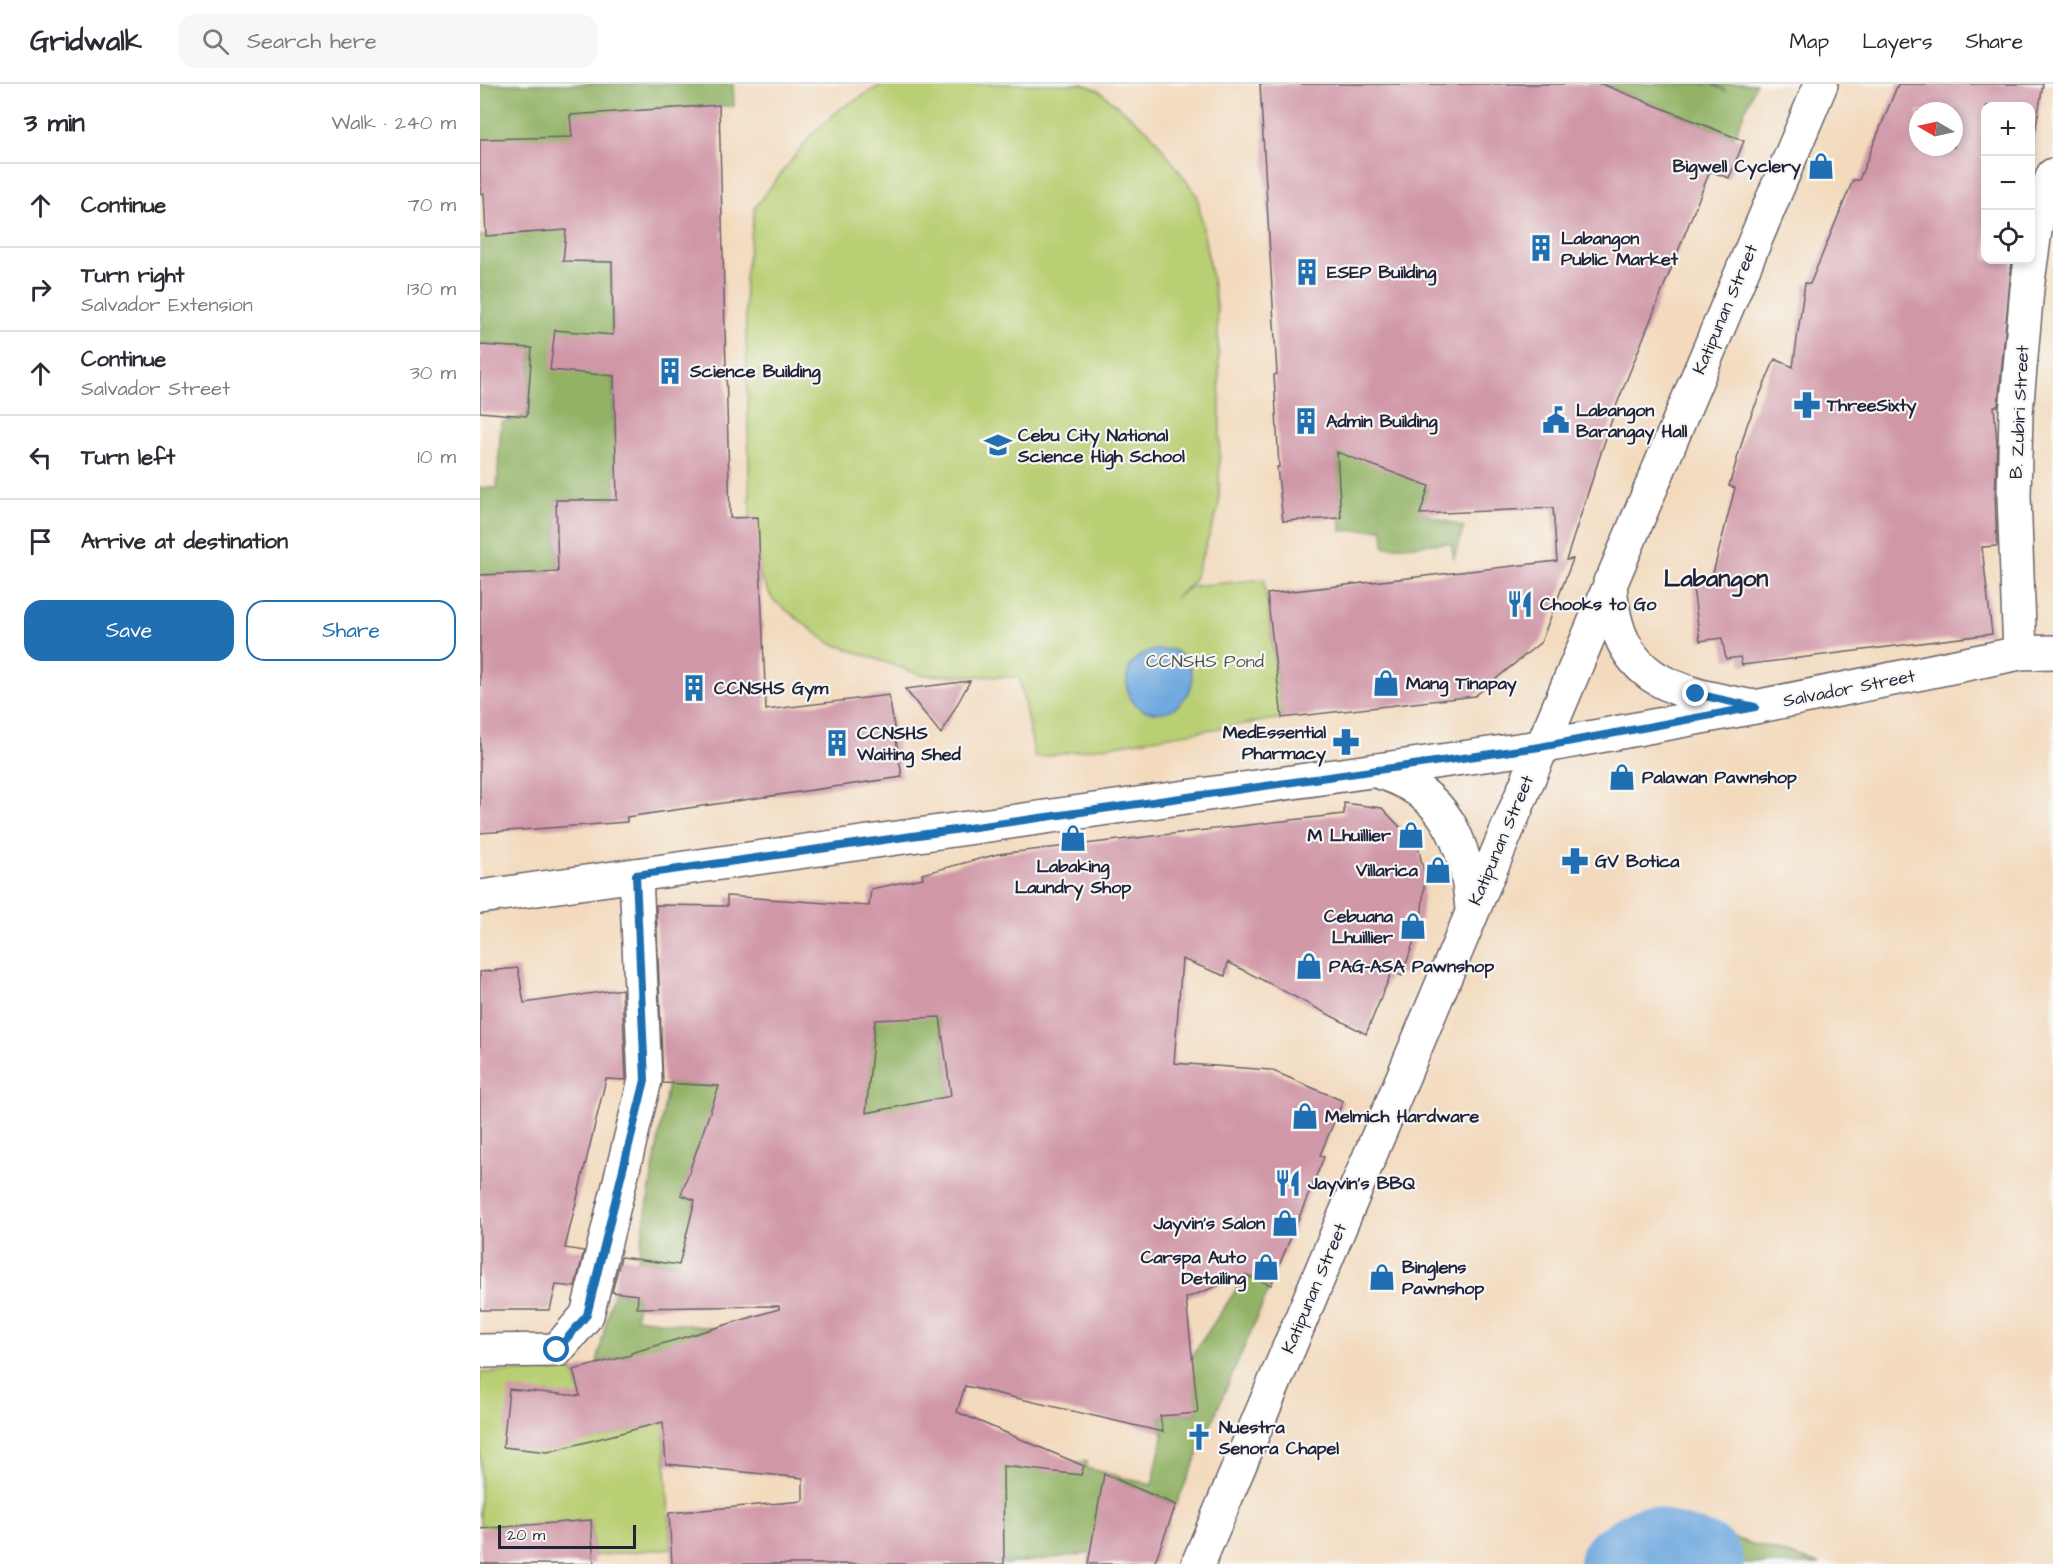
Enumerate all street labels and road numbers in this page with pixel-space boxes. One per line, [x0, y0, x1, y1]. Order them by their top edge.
street label: Katipunan Street [1687, 240, 1764, 378]
street label: B. Zubiri Street [2004, 344, 2036, 480]
street label: Salvador Street [1781, 663, 1918, 714]
street label: Katipunan Street [1463, 771, 1540, 909]
street label: Katipunan Street [1276, 1219, 1353, 1357]

